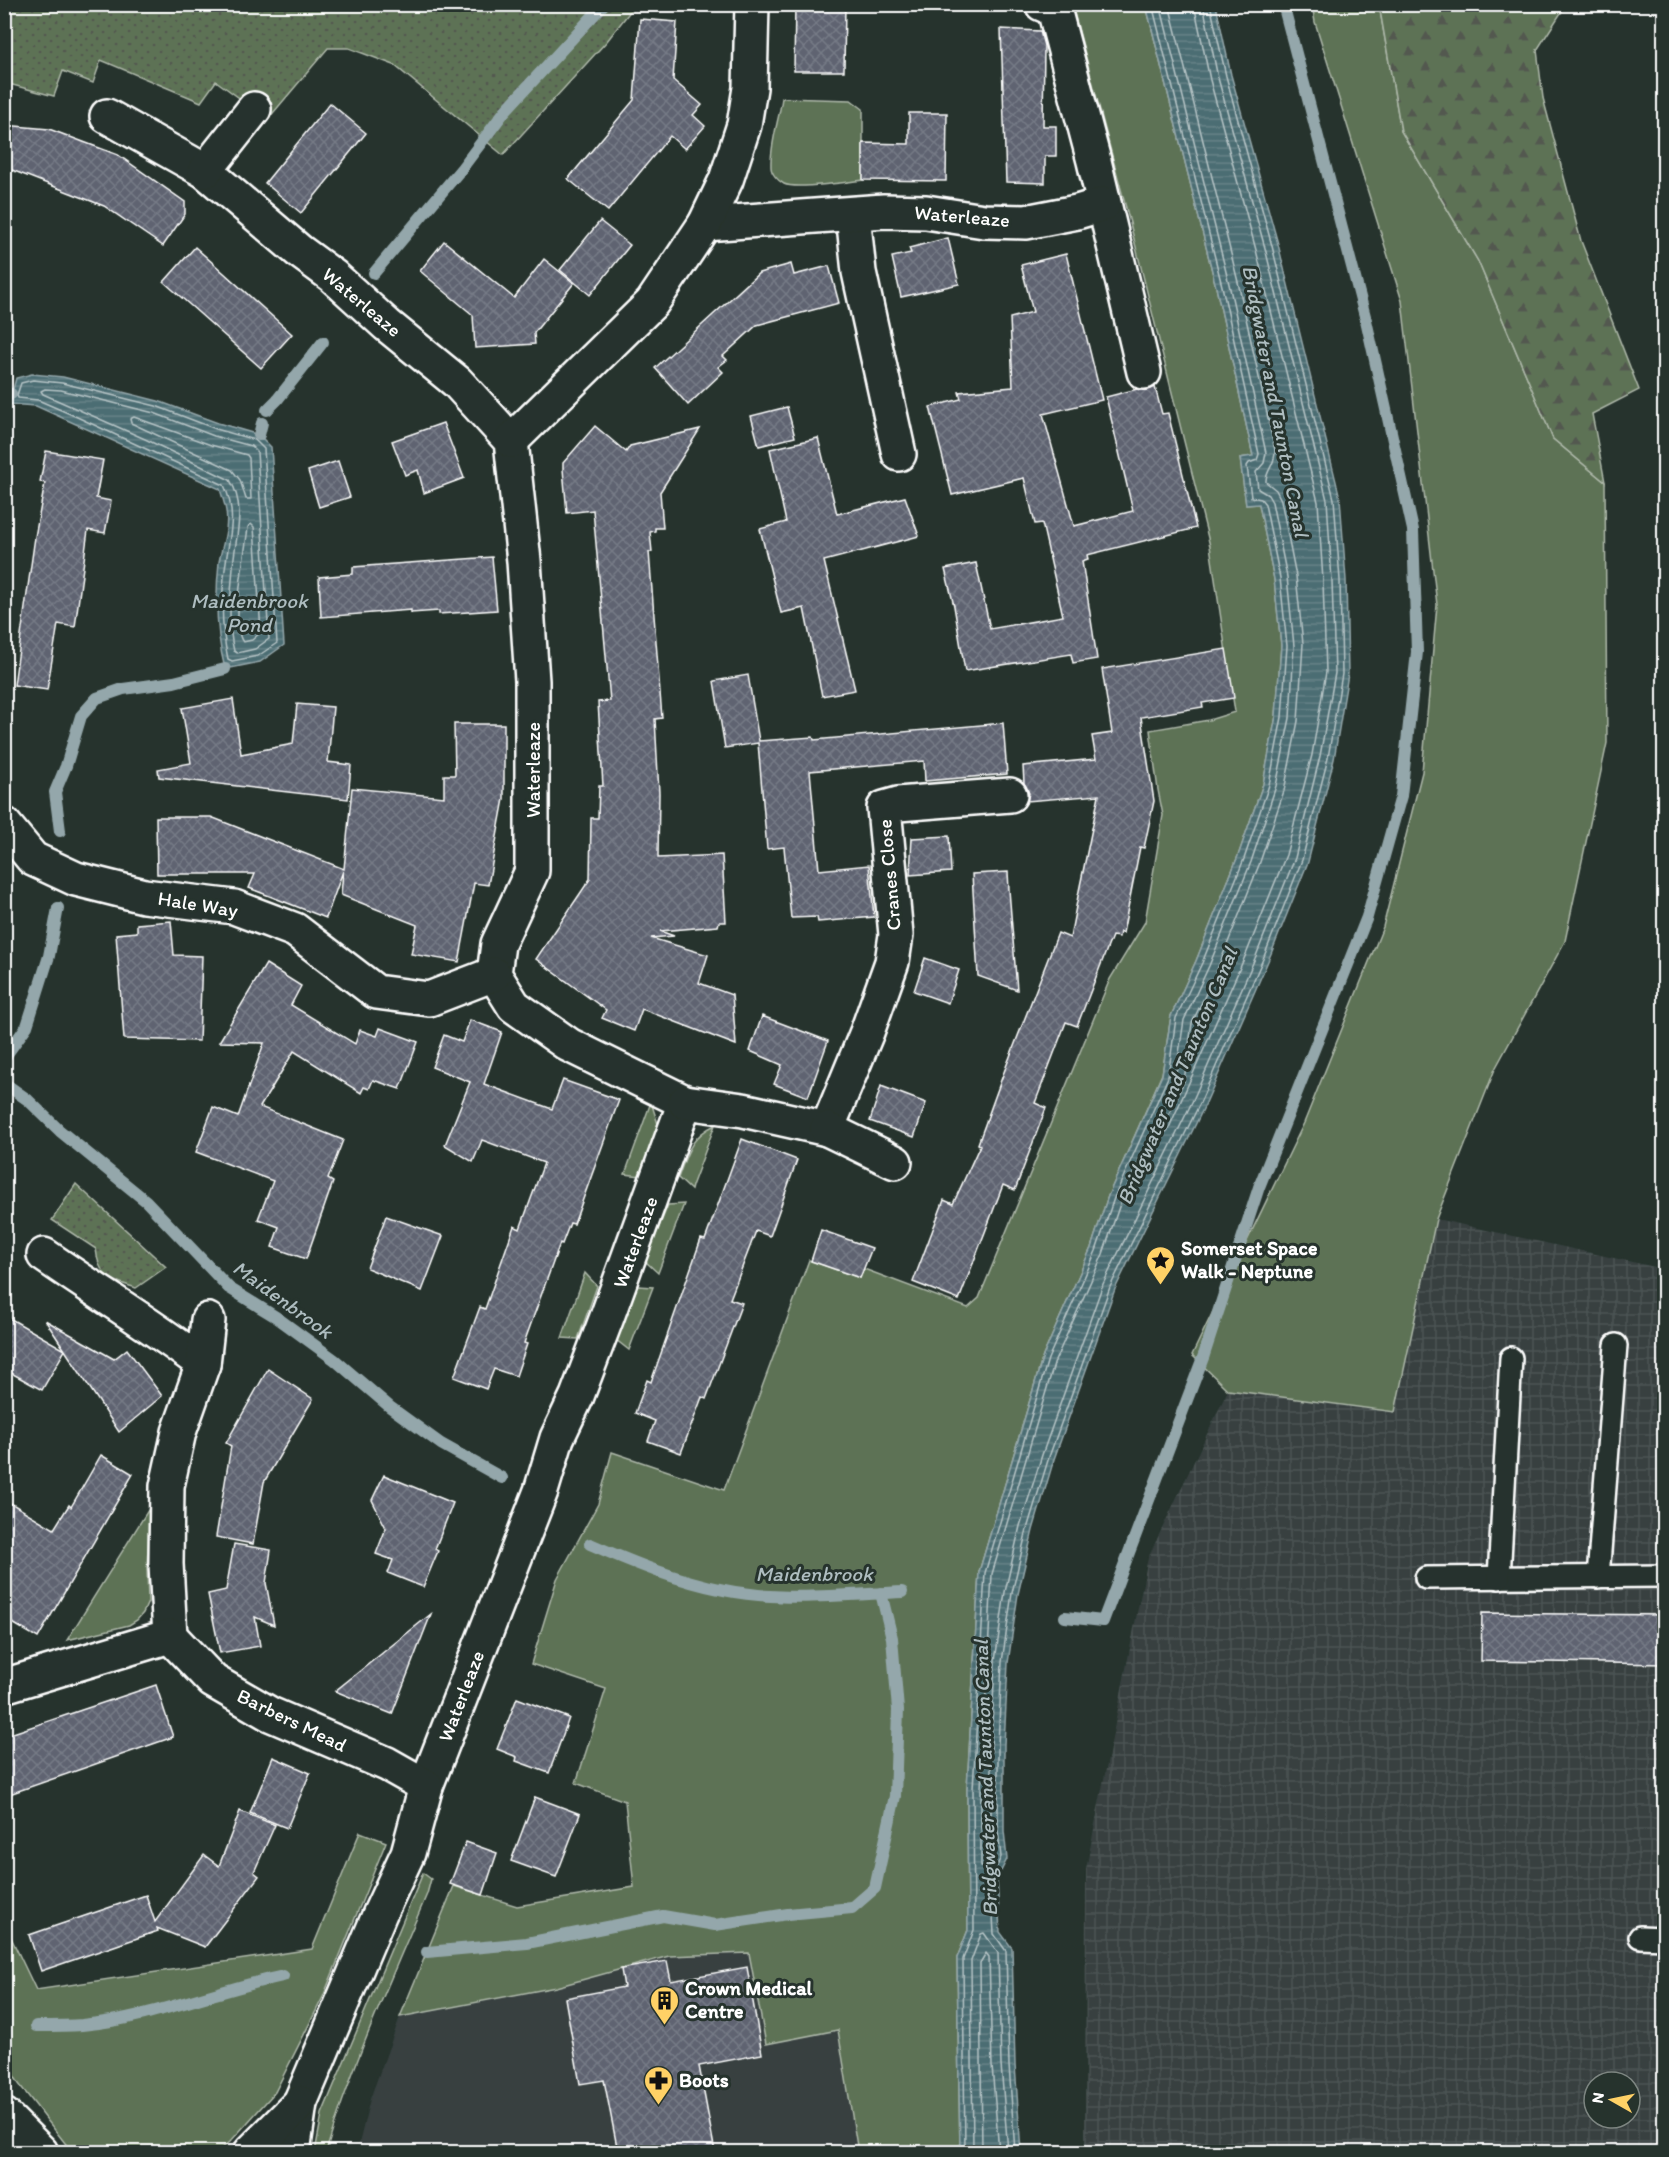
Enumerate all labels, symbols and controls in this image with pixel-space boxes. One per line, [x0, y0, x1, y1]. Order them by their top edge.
street label: Waterleaze [913, 200, 1011, 232]
street label: Waterleaze [318, 262, 406, 342]
water label: Bridgwater and Taunton Canal [1237, 263, 1315, 541]
water label: Maidenbrook Pond [190, 588, 309, 637]
street label: Waterleaze [521, 722, 545, 818]
street label: Cranes Close [872, 818, 906, 932]
street label: Hale Way [156, 886, 240, 922]
water label: Bridgwater and Taunton Canal [1111, 942, 1243, 1208]
street label: Waterleaze [607, 1193, 663, 1291]
place label: Somerset Space Walk - Neptune [1181, 1236, 1318, 1284]
place icon: Somerset Space Walk - Neptune [1144, 1244, 1176, 1286]
water label: Maidenbrook [228, 1254, 339, 1344]
water label: Maidenbrook [755, 1561, 874, 1586]
water label: Bridgwater and Taunton Canal [968, 1637, 1002, 1917]
street label: Waterleaze [433, 1647, 489, 1745]
street label: Barbers Mead [233, 1683, 351, 1757]
place label: Crown Medical Centre [685, 1976, 813, 2023]
building icon: Crown Medical Centre [648, 1984, 680, 2026]
pharmacy icon: Boots [642, 2064, 674, 2106]
place label: Boots [679, 2068, 729, 2092]
north arrow [1582, 2070, 1642, 2130]
text: N [1587, 2091, 1608, 2105]

